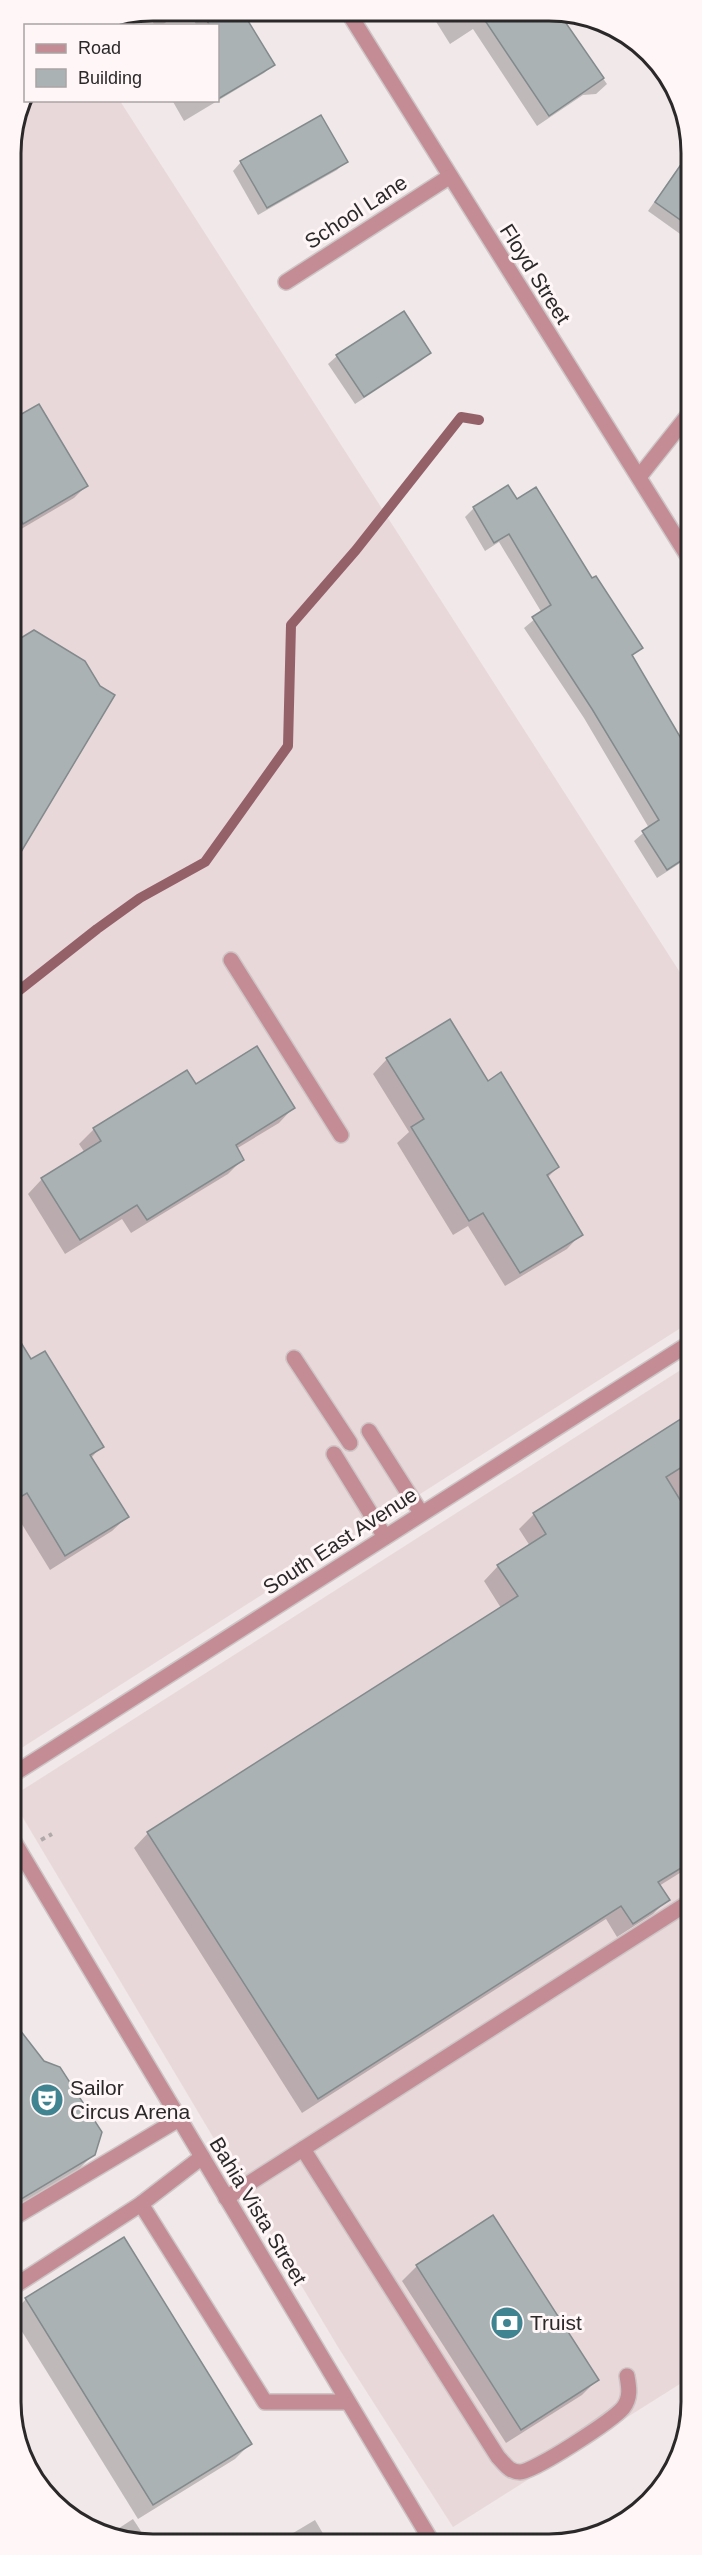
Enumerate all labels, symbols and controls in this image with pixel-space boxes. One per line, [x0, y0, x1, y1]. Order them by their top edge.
legend [24, 24, 219, 102]
text: Road [78, 38, 121, 58]
text: Building [78, 68, 142, 88]
street label: School Lane [301, 170, 411, 253]
street label: Floyd Street [496, 220, 575, 328]
street label: South East Avenue [259, 1482, 421, 1599]
place label: Sailor Circus Arena [70, 2076, 191, 2123]
theatre icon: Sailor Circus Arena [29, 2082, 65, 2118]
street label: Bahia Vista Street [205, 2133, 312, 2289]
bank icon: Truist [489, 2305, 525, 2341]
place label: Truist [530, 2311, 582, 2334]

